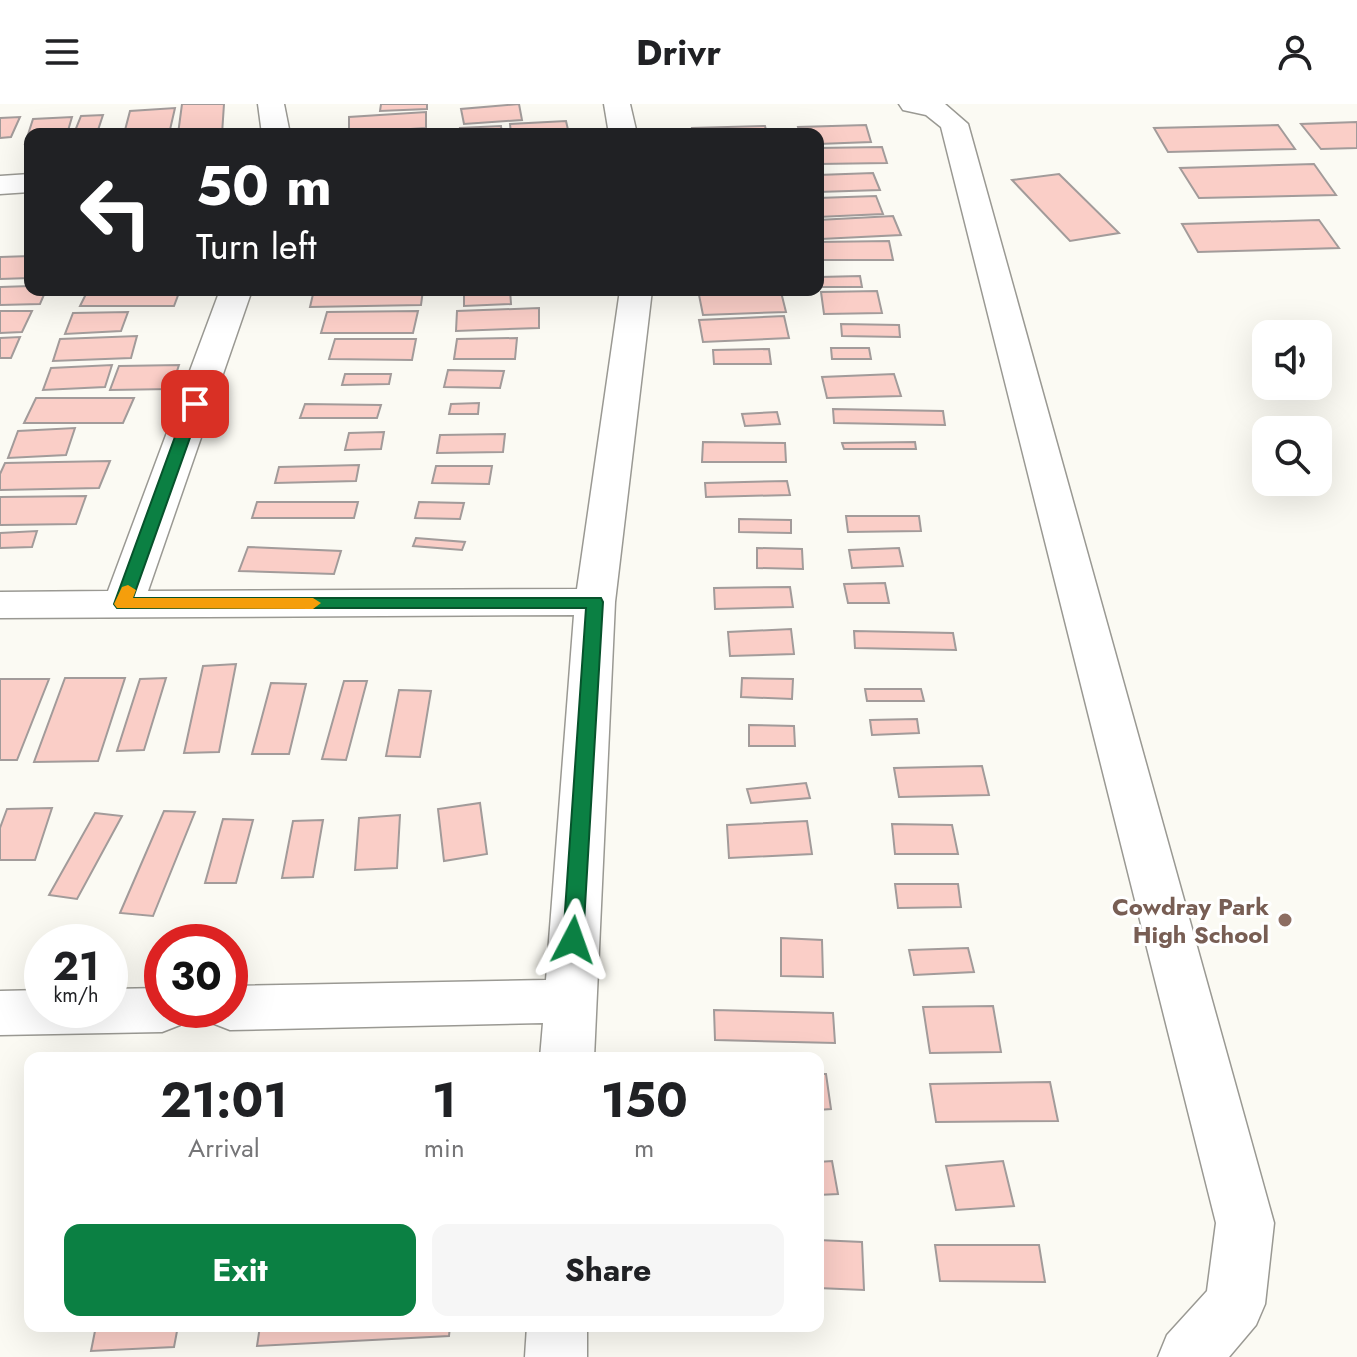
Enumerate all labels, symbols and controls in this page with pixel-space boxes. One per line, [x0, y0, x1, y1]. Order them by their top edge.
text: Drivr [636, 26, 721, 78]
icon: menu [40, 30, 84, 74]
icon: person [1273, 30, 1317, 74]
text: 50 m [196, 145, 332, 226]
icon: left [64, 160, 168, 264]
text: Turn left [196, 220, 317, 272]
map controls [1252, 320, 1332, 496]
button: sound [1252, 320, 1332, 400]
pin [161, 370, 229, 438]
icon: arrive [173, 382, 217, 426]
button: search [1252, 416, 1332, 496]
place label: Cowdray Park High School [1112, 889, 1269, 952]
position arrow [531, 898, 615, 982]
marker: Cowdray Park High School [1276, 911, 1294, 929]
speed limit sign: 30 [144, 924, 248, 1028]
text: 21 [53, 937, 99, 995]
text: km/h [53, 981, 99, 1010]
text: 21:01 [160, 1066, 288, 1135]
text: 1 [432, 1066, 456, 1135]
text: 150 [601, 1066, 688, 1135]
text: Arrival [188, 1129, 260, 1167]
text: min [424, 1129, 465, 1167]
text: m [634, 1129, 654, 1167]
button: Exit [64, 1224, 416, 1316]
button: Share [432, 1224, 784, 1316]

